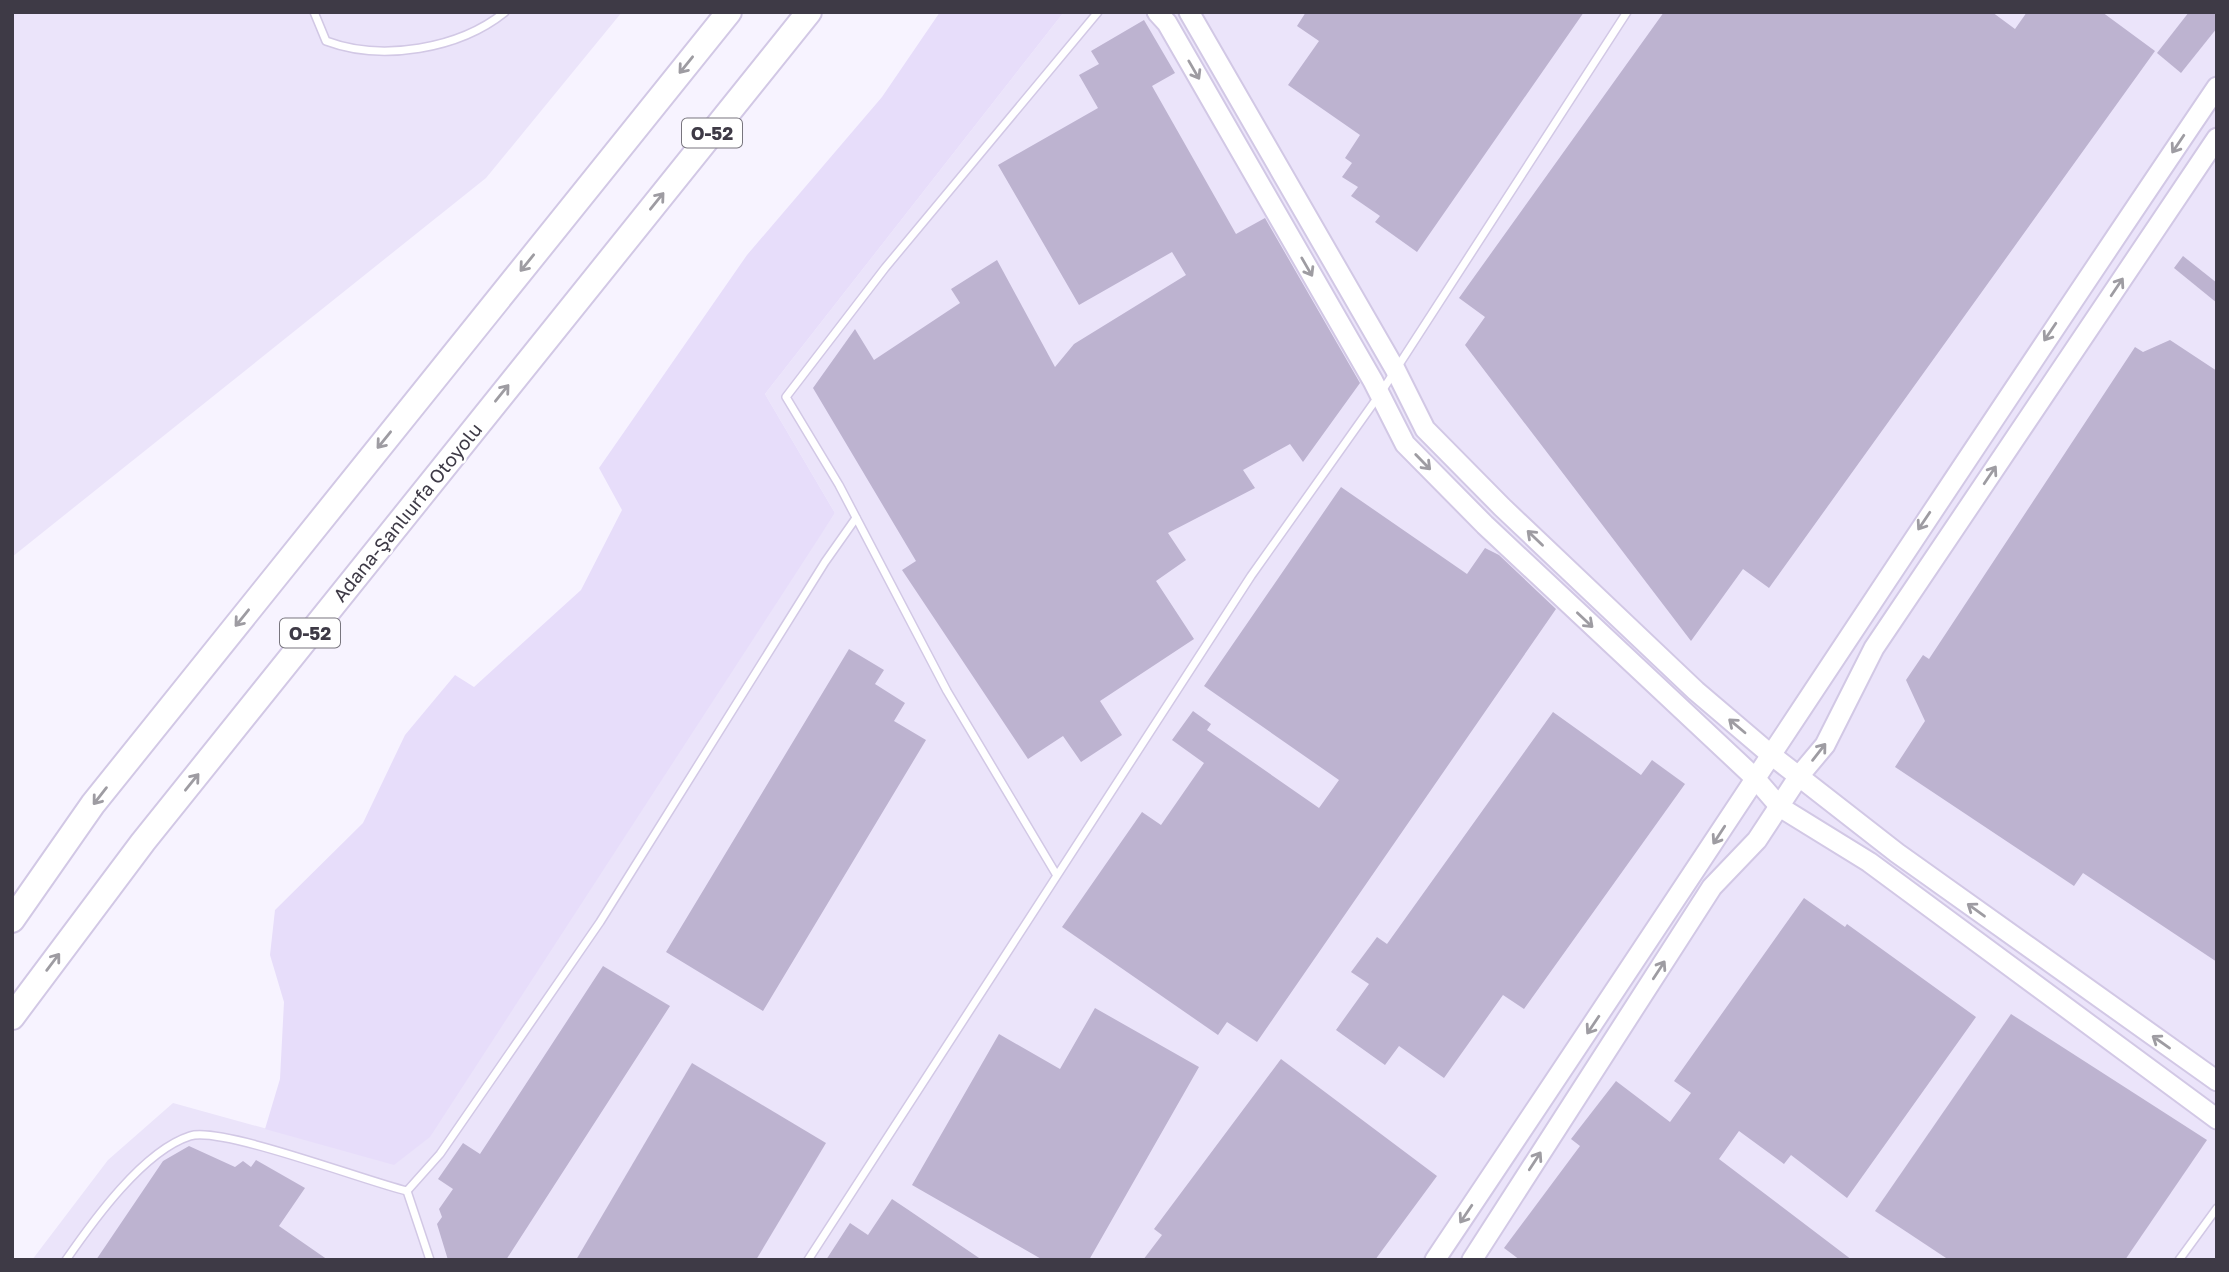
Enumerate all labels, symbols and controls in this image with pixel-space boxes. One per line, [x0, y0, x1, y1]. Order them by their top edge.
one-way arrow [678, 56, 694, 74]
one-way arrow [1187, 59, 1201, 79]
road number: O-52 [682, 118, 742, 148]
one-way arrow [2171, 134, 2185, 153]
one-way arrow [649, 193, 665, 211]
one-way arrow [519, 254, 534, 272]
one-way arrow [1300, 256, 1314, 276]
one-way arrow [2110, 277, 2124, 297]
one-way arrow [2043, 322, 2058, 341]
one-way arrow [494, 385, 510, 403]
street label: Adana-Şanlıurfa Otoyolu [328, 418, 486, 606]
one-way arrow [376, 431, 391, 449]
one-way arrow [1414, 453, 1431, 470]
one-way arrow [1983, 466, 1997, 486]
one-way arrow [1917, 511, 1931, 530]
one-way arrow [1527, 530, 1544, 547]
one-way arrow [234, 609, 249, 627]
one-way arrow [1577, 612, 1594, 629]
road number: O-52 [280, 618, 340, 648]
one-way arrow [1729, 718, 1747, 734]
one-way arrow [1811, 743, 1826, 761]
one-way arrow [184, 773, 199, 791]
one-way arrow [93, 786, 108, 805]
one-way arrow [1712, 825, 1726, 845]
one-way arrow [1967, 902, 1986, 917]
one-way arrow [46, 953, 61, 972]
one-way arrow [1651, 961, 1666, 980]
one-way arrow [1586, 1014, 1600, 1034]
one-way arrow [2152, 1035, 2171, 1049]
one-way arrow [1529, 1152, 1543, 1172]
one-way arrow [1459, 1203, 1473, 1223]

